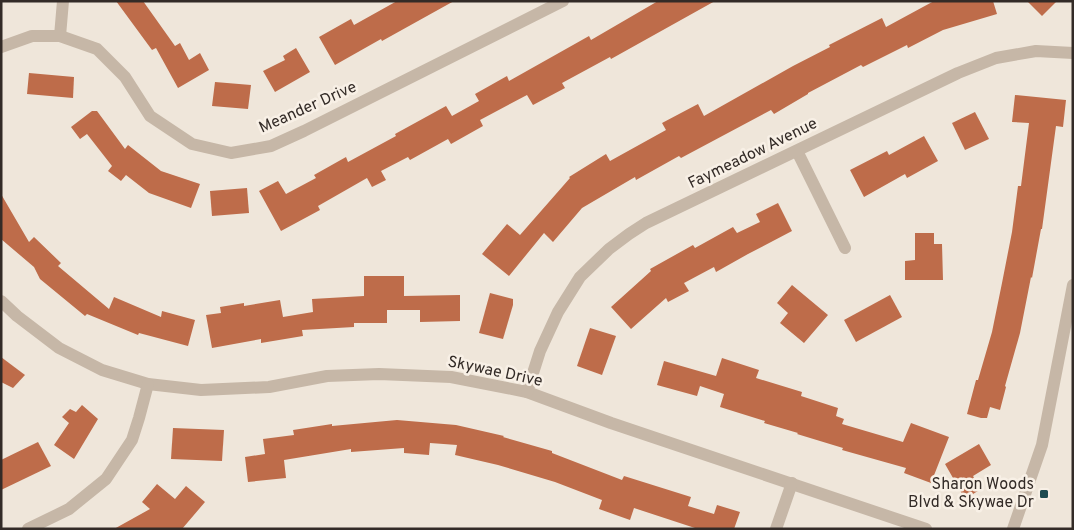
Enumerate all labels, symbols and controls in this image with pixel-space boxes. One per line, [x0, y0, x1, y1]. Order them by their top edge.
street label: Meander Drive [256, 78, 360, 138]
street label: Faymeadow Avenue [685, 114, 821, 194]
street label: Skywae Drive [446, 352, 544, 392]
place label: Sharon Woods Blvd & Skywae Dr [908, 475, 1034, 513]
marker: Sharon Woods Blvd & Skywae Dr [1038, 488, 1050, 500]

